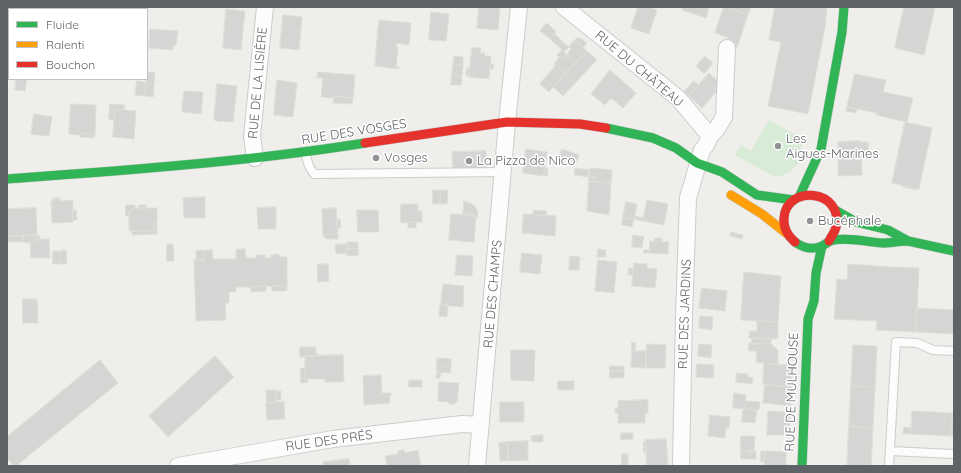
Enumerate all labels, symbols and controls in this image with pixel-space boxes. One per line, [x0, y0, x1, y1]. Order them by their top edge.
legend [8, 8, 148, 80]
text: Fluide [46, 17, 79, 32]
street label: RUE DE LA LISIÈRE [245, 26, 271, 140]
street label: RUE DU CHÂTEAU [592, 28, 686, 110]
text: Ralenti [46, 37, 84, 52]
text: Bouchon [46, 57, 95, 72]
street label: RUE DES VOSGES [300, 116, 408, 148]
place label: Les Aigues-Marines [786, 131, 878, 162]
marker: Les Aigues-Marines [773, 141, 783, 151]
place label: Vosges [384, 150, 428, 166]
marker: Vosges [371, 153, 381, 163]
place label: La Pizza de Nico [477, 153, 575, 169]
marker: La Pizza de Nico [464, 156, 474, 166]
place label: Bucéphale [818, 213, 881, 229]
marker: Bucéphale [805, 216, 815, 226]
street label: RUE DES CHAMPS [481, 239, 505, 349]
street label: RUE DES JARDINS [675, 259, 695, 369]
street label: RUE DE MULHOUSE [782, 332, 802, 452]
street label: RUE DES PRÉS [285, 427, 373, 455]

